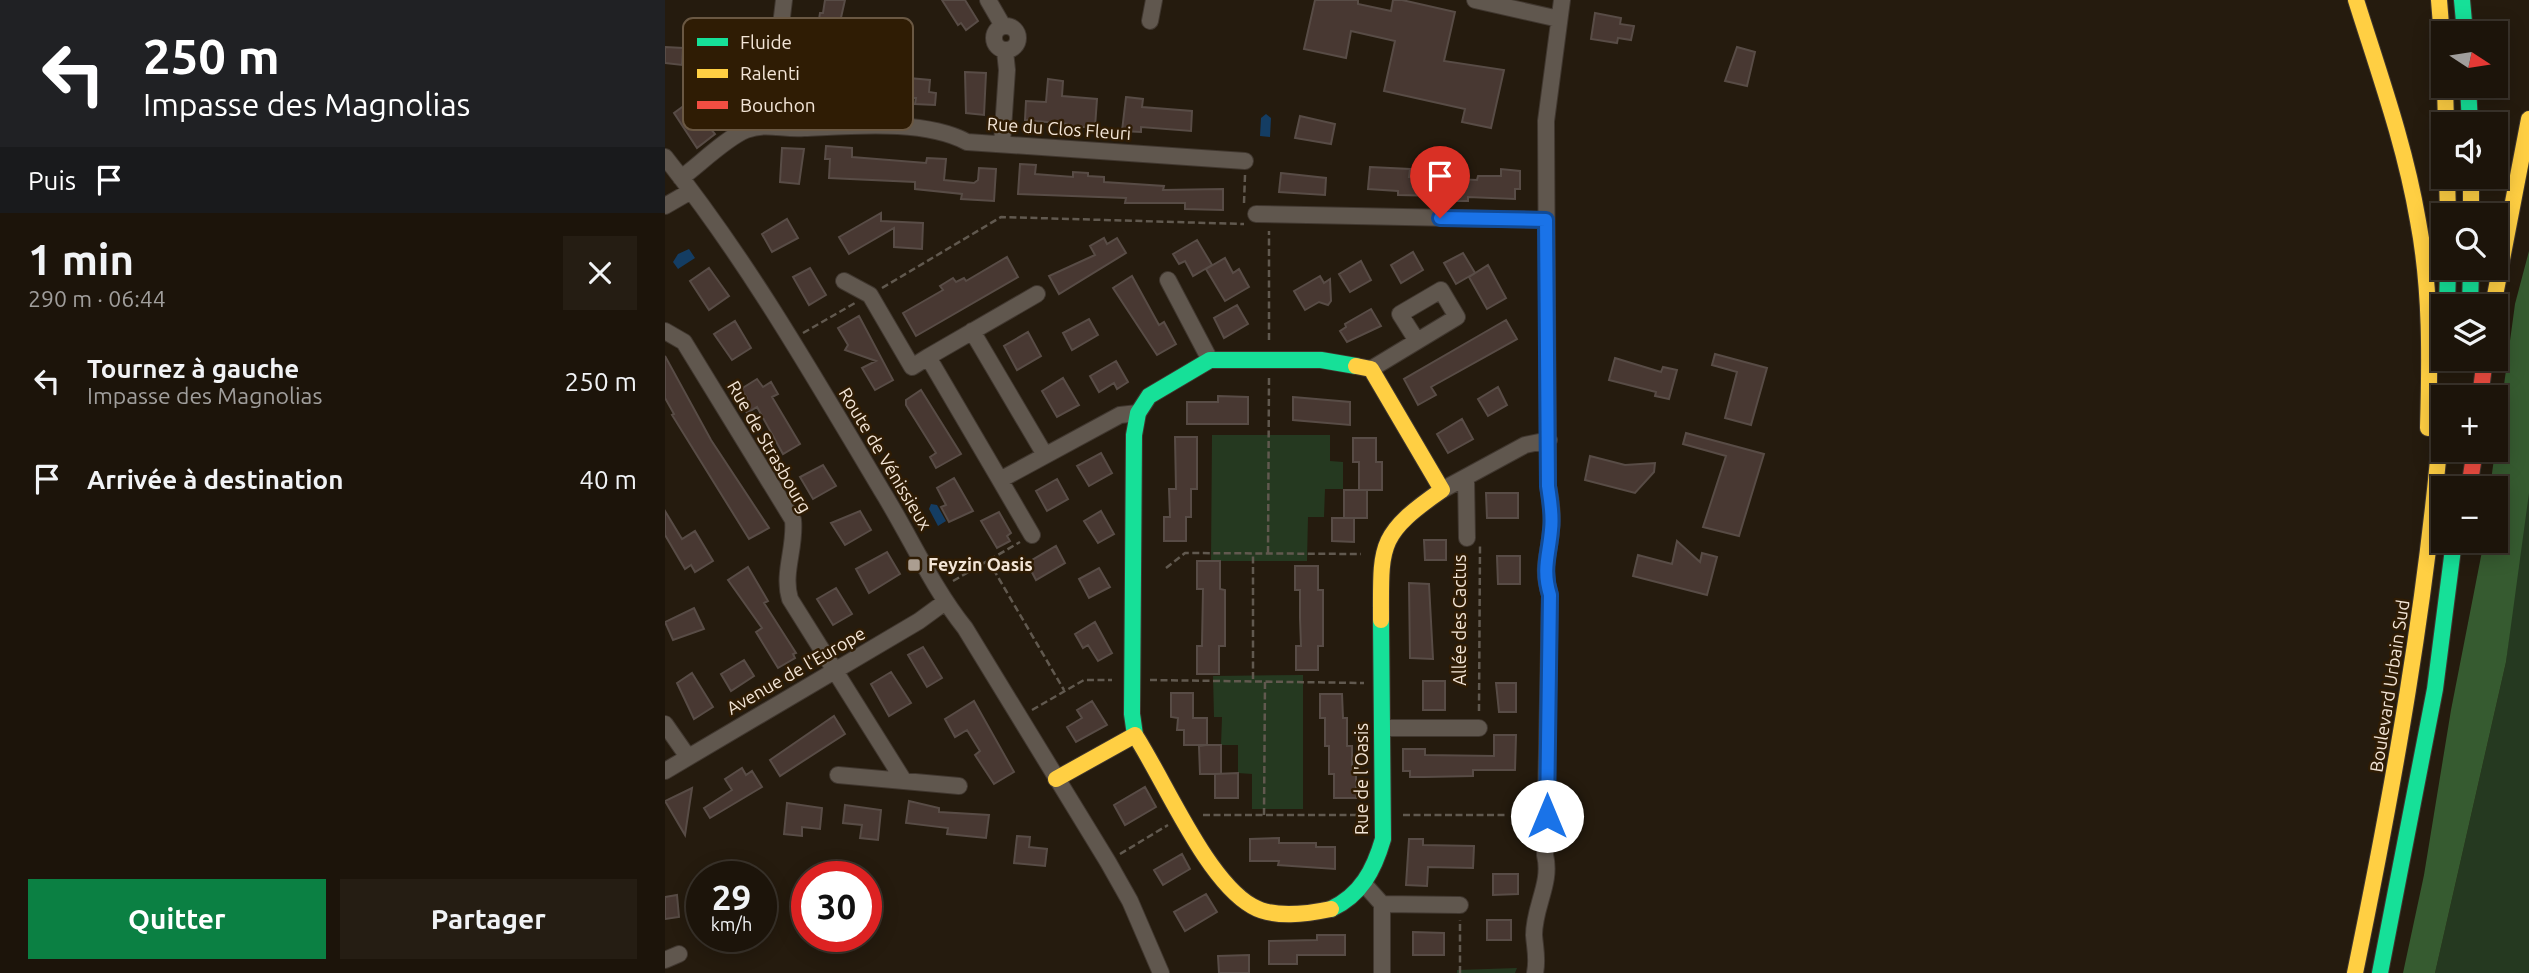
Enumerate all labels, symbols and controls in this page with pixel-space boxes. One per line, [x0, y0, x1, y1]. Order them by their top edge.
legend [683, 18, 913, 130]
north arrow [2431, 21, 2508, 98]
map controls [2431, 21, 2508, 553]
icon: left [28, 28, 119, 119]
text: 250 m [143, 28, 280, 83]
text: Fluide [740, 31, 792, 53]
text: Ralenti [740, 62, 800, 84]
text: Impasse des Magnolias [143, 86, 471, 122]
text: Bouchon [740, 94, 816, 116]
button: sound [2431, 112, 2508, 189]
street label: Rue du Clos Fleuri [986, 113, 1132, 143]
pin [1410, 146, 1470, 218]
icon: arrive [1421, 157, 1459, 195]
icon: arrive [90, 161, 128, 199]
text: Puis [28, 166, 76, 195]
button: search [2431, 203, 2508, 280]
text: 1 min [28, 236, 134, 283]
button: close [563, 236, 637, 310]
text: 290 m · 06:44 [28, 286, 166, 311]
button: layers [2431, 294, 2508, 371]
text: Tournez à gauche [87, 354, 299, 383]
icon: left [28, 362, 66, 400]
text: 250 m [565, 367, 637, 396]
street label: Rue de Strasbourg [724, 377, 816, 516]
text: Impasse des Magnolias [87, 383, 322, 408]
street label: Route de Vénissieux [835, 384, 936, 533]
button: + [2431, 385, 2508, 462]
icon: arrive [28, 460, 66, 498]
text: Arrivée à destination [87, 465, 343, 494]
text: 40 m [579, 465, 637, 494]
button: − [2431, 476, 2508, 553]
place label: Feyzin Oasis [928, 554, 1033, 574]
street label: Allée des Cactus [1449, 554, 1469, 686]
marker: Feyzin Oasis [906, 557, 922, 573]
street label: Boulevard Urbain Sud [2366, 598, 2413, 773]
street label: Avenue de l'Europe [723, 622, 868, 718]
street label: Rue de l'Oasis [1351, 723, 1371, 835]
position arrow [1510, 779, 1584, 853]
speed limit sign: 30 [791, 861, 882, 952]
text: 29 [712, 877, 751, 917]
button: Quitter [28, 879, 326, 959]
button: Partager [340, 879, 637, 959]
text: km/h [711, 914, 752, 934]

